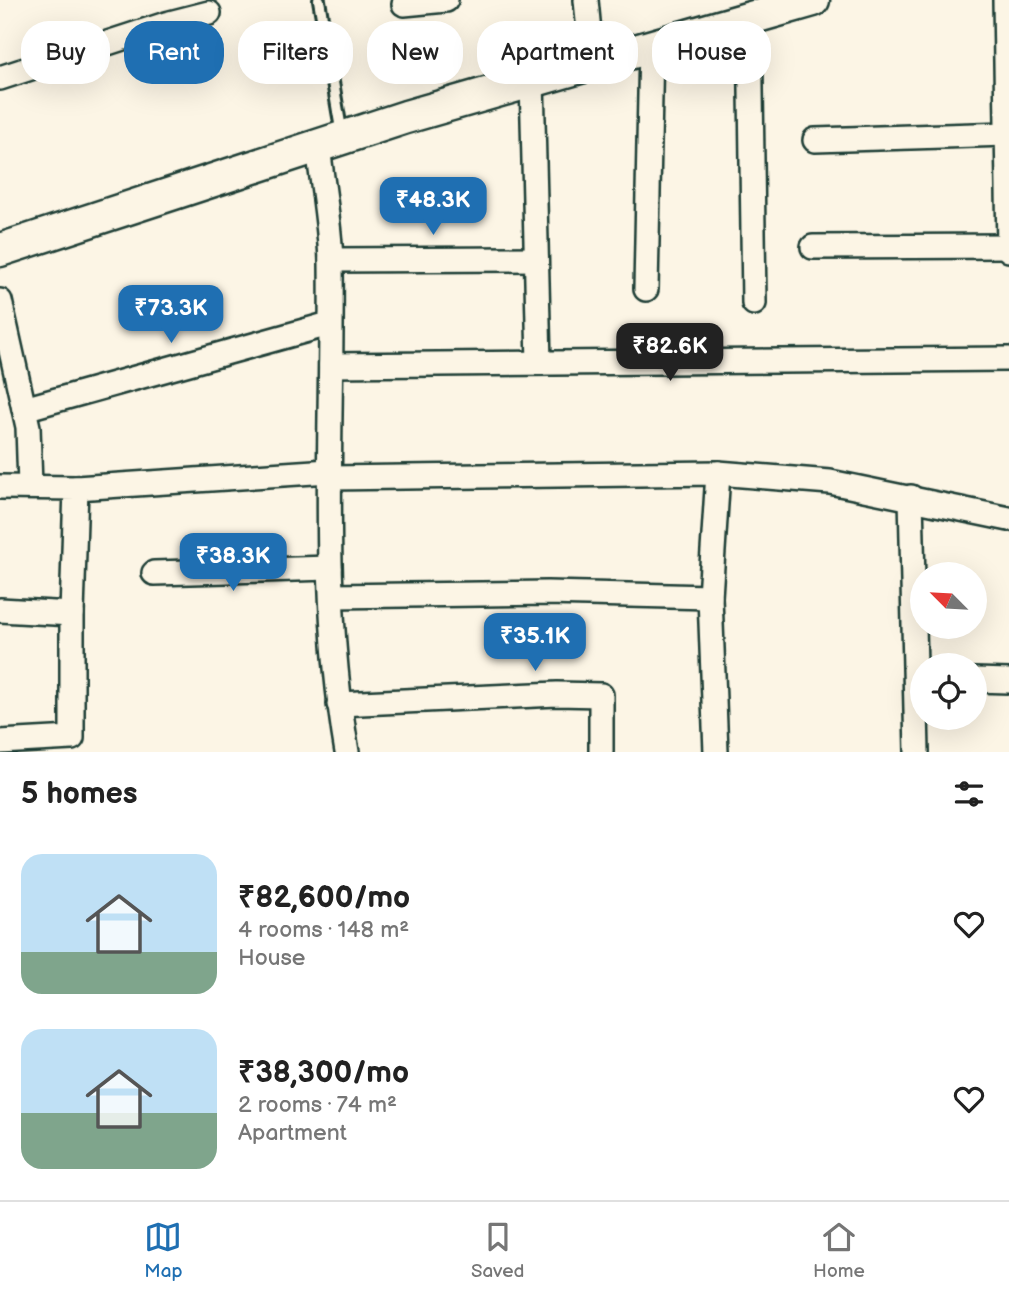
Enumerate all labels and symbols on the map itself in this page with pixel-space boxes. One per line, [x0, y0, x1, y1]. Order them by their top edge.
pin: ₹48.3K [376, 177, 490, 237]
pin: ₹73.3K [114, 286, 228, 345]
pin: ₹82.6K [613, 324, 727, 383]
pin: ₹38.3K [176, 534, 290, 593]
north arrow [910, 562, 987, 639]
pin: ₹35.1K [478, 614, 592, 673]

